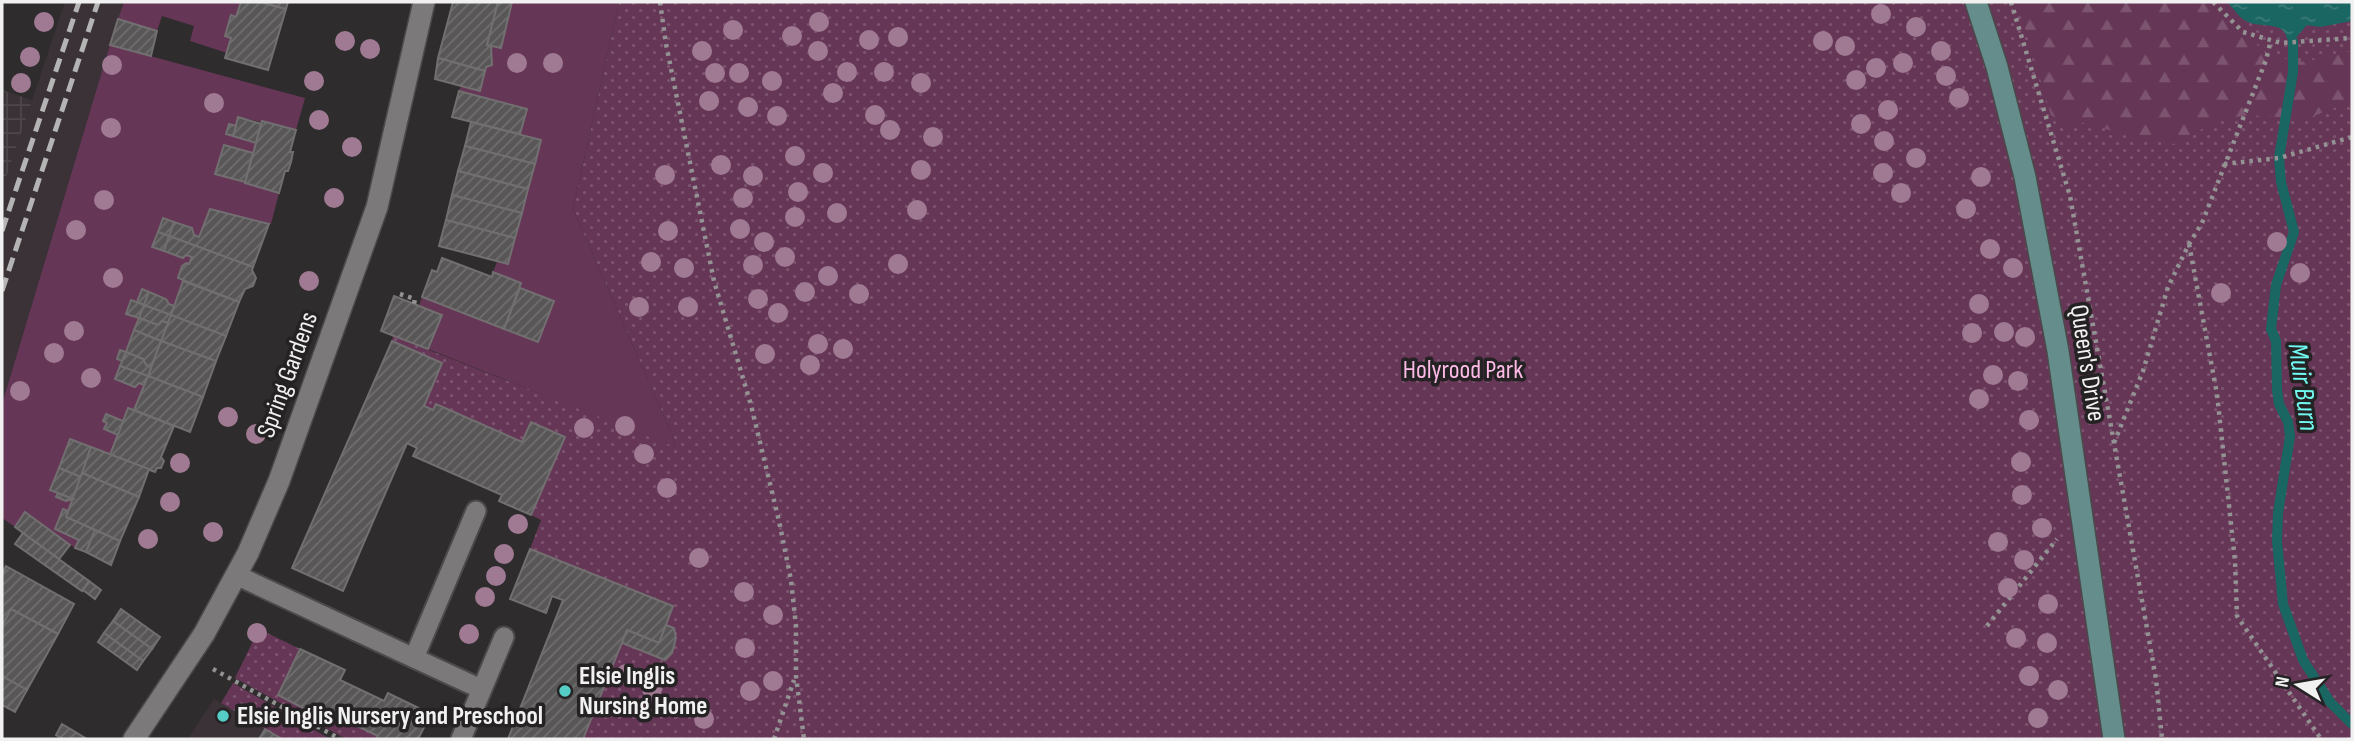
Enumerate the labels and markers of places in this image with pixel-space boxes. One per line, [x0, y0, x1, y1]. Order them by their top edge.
place label: Elsie Inglis Nursing Home [579, 661, 707, 722]
marker: Elsie Inglis Nursing Home [557, 683, 573, 699]
place label: Elsie Inglis Nursery and Preschool [237, 701, 543, 732]
marker: Elsie Inglis Nursery and Preschool [215, 708, 231, 724]

